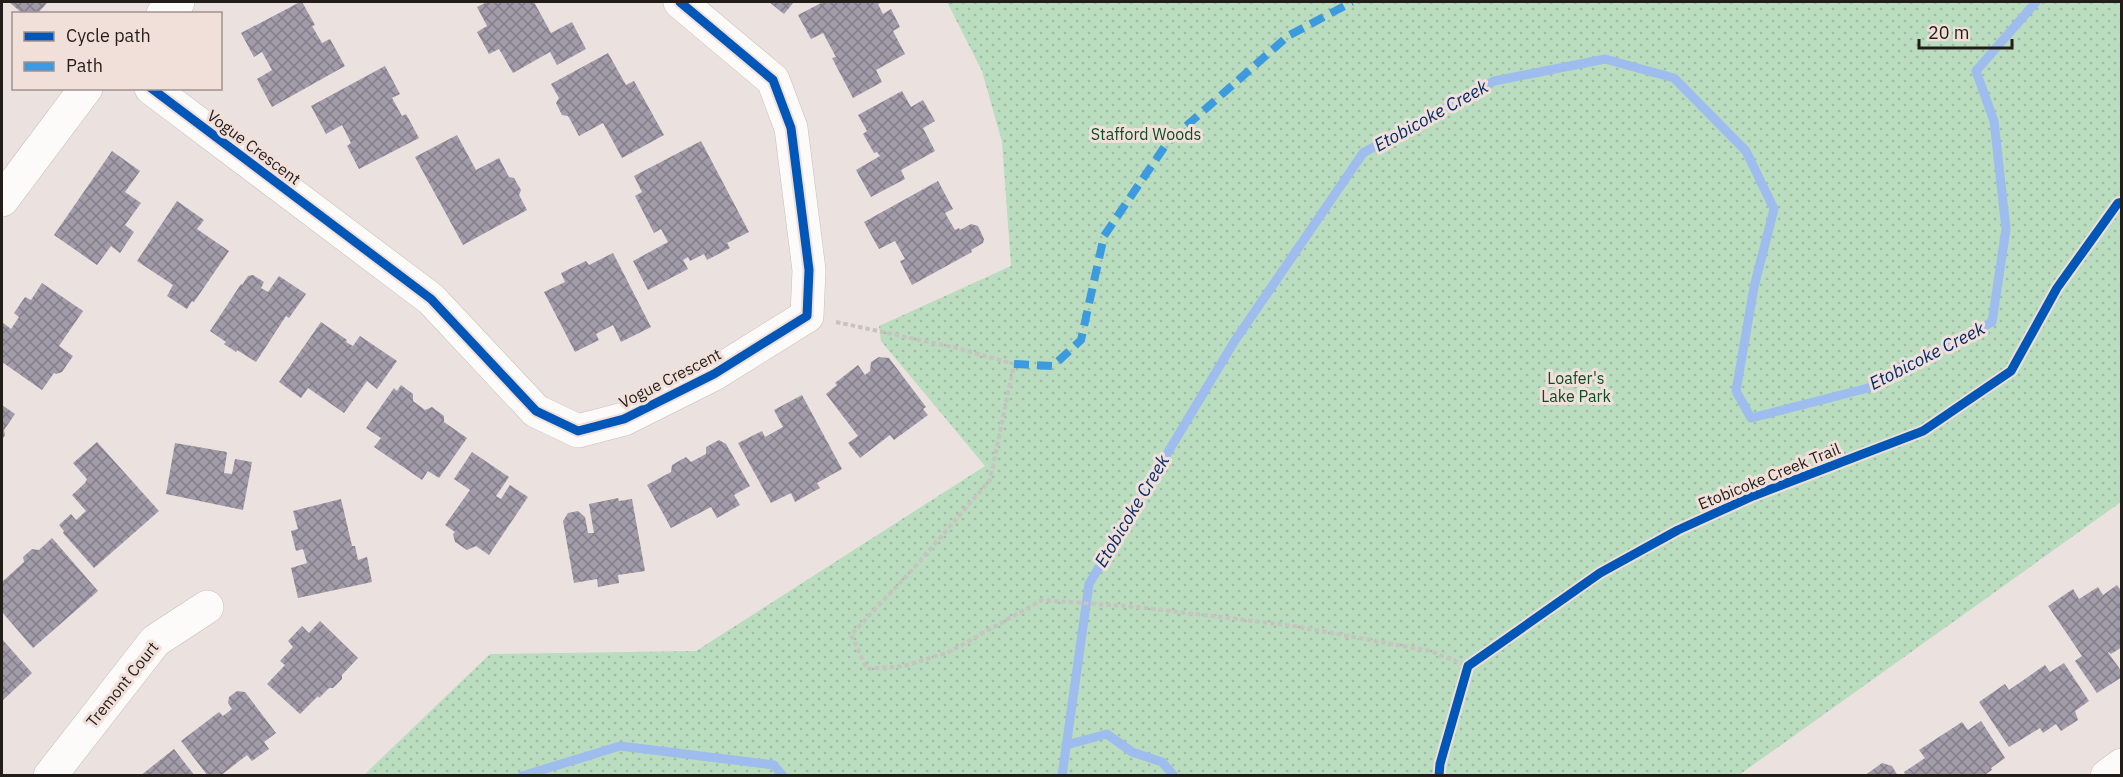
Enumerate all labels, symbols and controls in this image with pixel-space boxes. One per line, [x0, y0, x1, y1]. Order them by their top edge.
legend [12, 12, 222, 90]
scale bar [1919, 12, 2012, 50]
text: 20 m [1928, 21, 1970, 44]
text: Cycle path [66, 24, 151, 47]
text: Path [66, 54, 103, 77]
water label: Etobicoke Creek [1370, 74, 1492, 156]
street label: Vogue Crescent [203, 105, 305, 189]
park label: Stafford Woods [1091, 124, 1201, 144]
water label: Etobicoke Creek [1865, 316, 1989, 395]
street label: Vogue Crescent [616, 344, 724, 412]
park label: Loafer's Lake Park [1541, 368, 1611, 406]
street label: Etobicoke Creek Trail [1695, 438, 1843, 514]
water label: Etobicoke Creek [1089, 450, 1174, 571]
street label: Tremont Court [82, 637, 162, 731]

